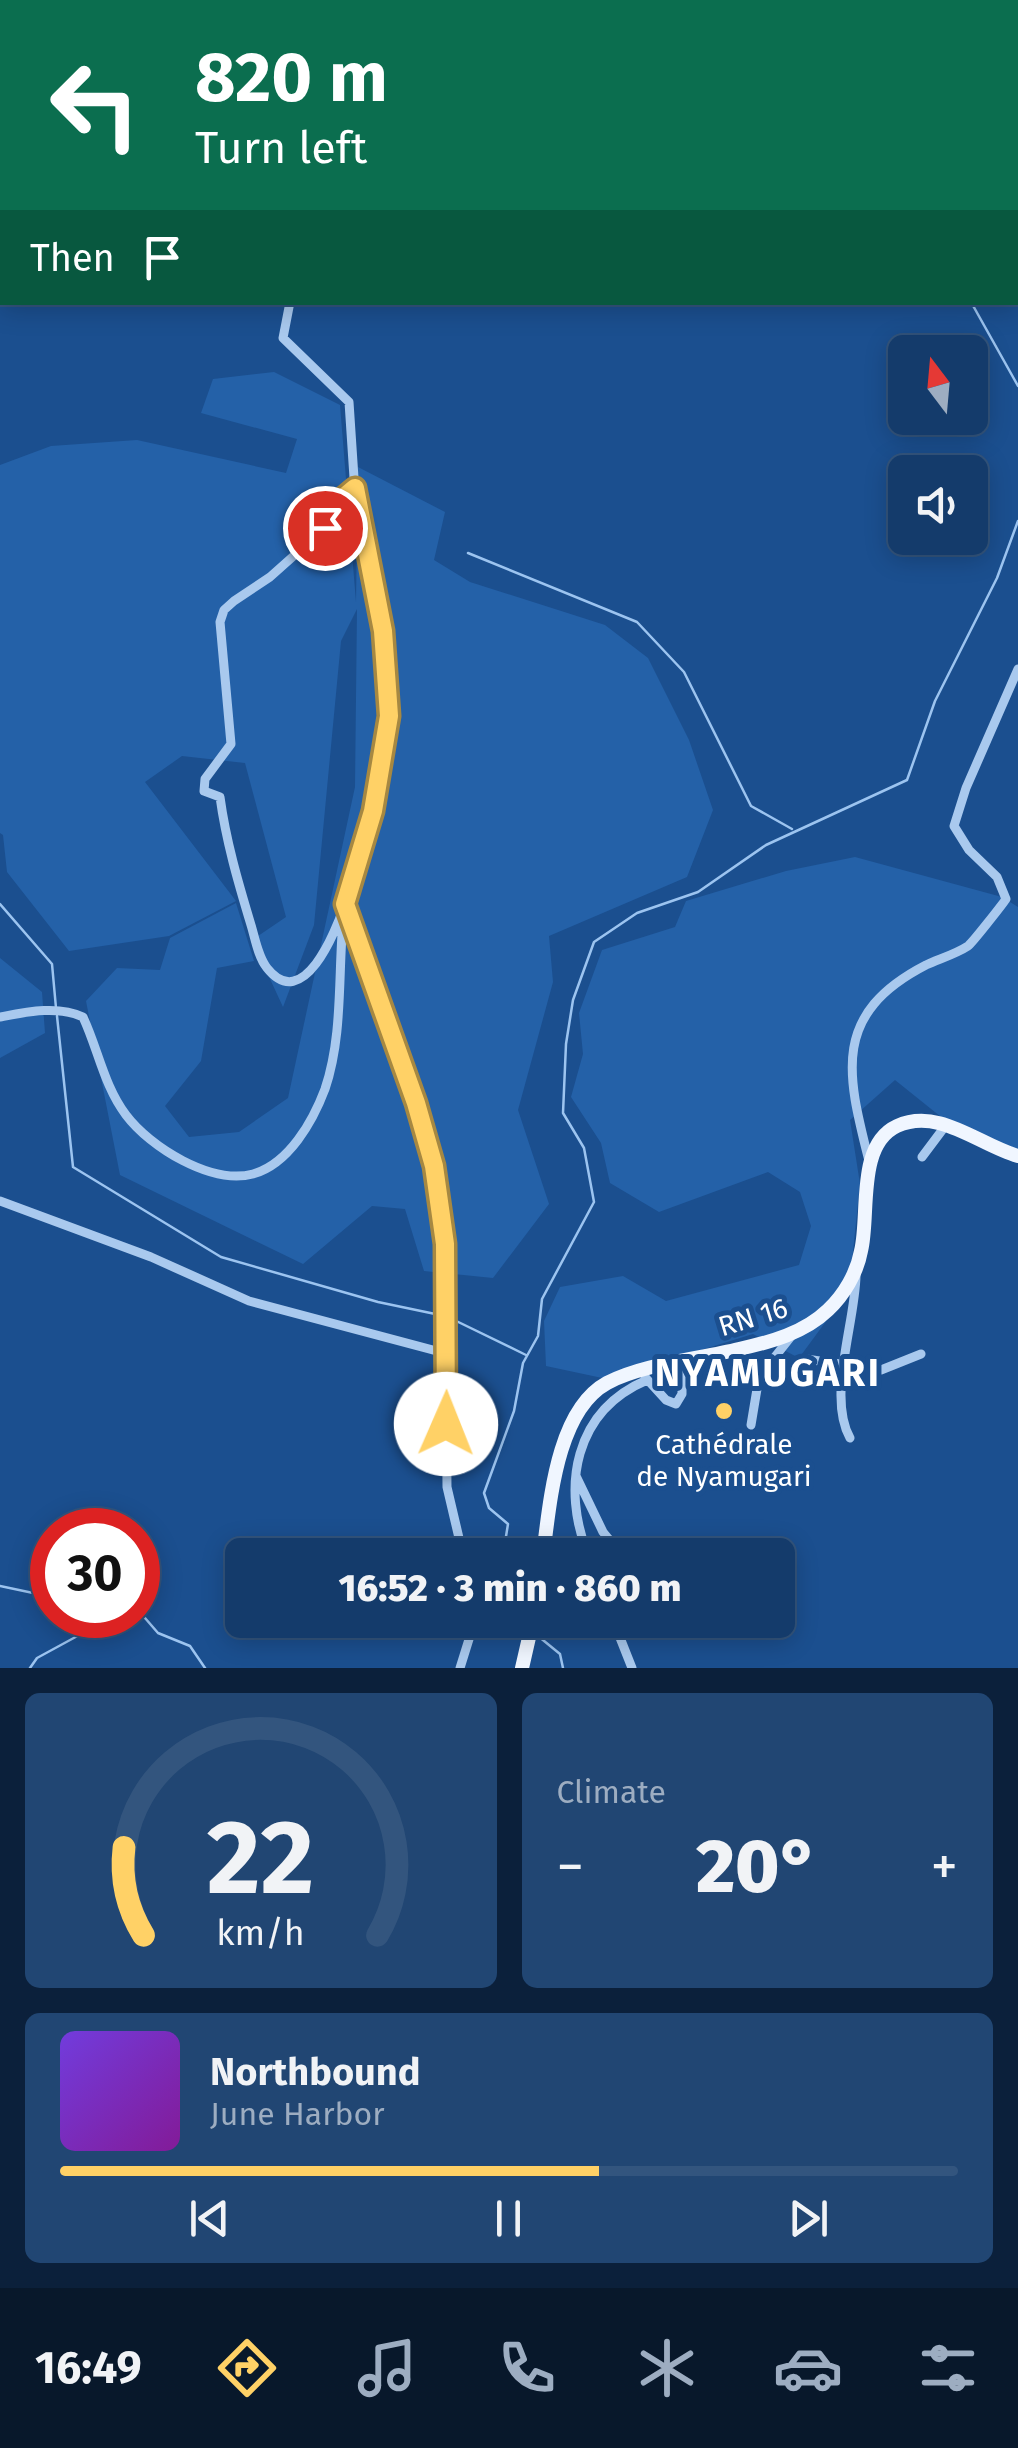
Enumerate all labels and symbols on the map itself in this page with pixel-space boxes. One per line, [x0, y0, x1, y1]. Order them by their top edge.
north arrow [888, 335, 988, 435]
pin [283, 486, 368, 571]
street label: RN 16 [714, 1291, 792, 1343]
district label: NYAMUGARI [655, 1350, 881, 1396]
position arrow [394, 1372, 498, 1476]
marker: Cathédrale de Nyamugari [713, 1400, 735, 1422]
place label: Cathédrale de Nyamugari [636, 1428, 812, 1493]
speed limit sign: 30 [30, 1508, 160, 1638]

